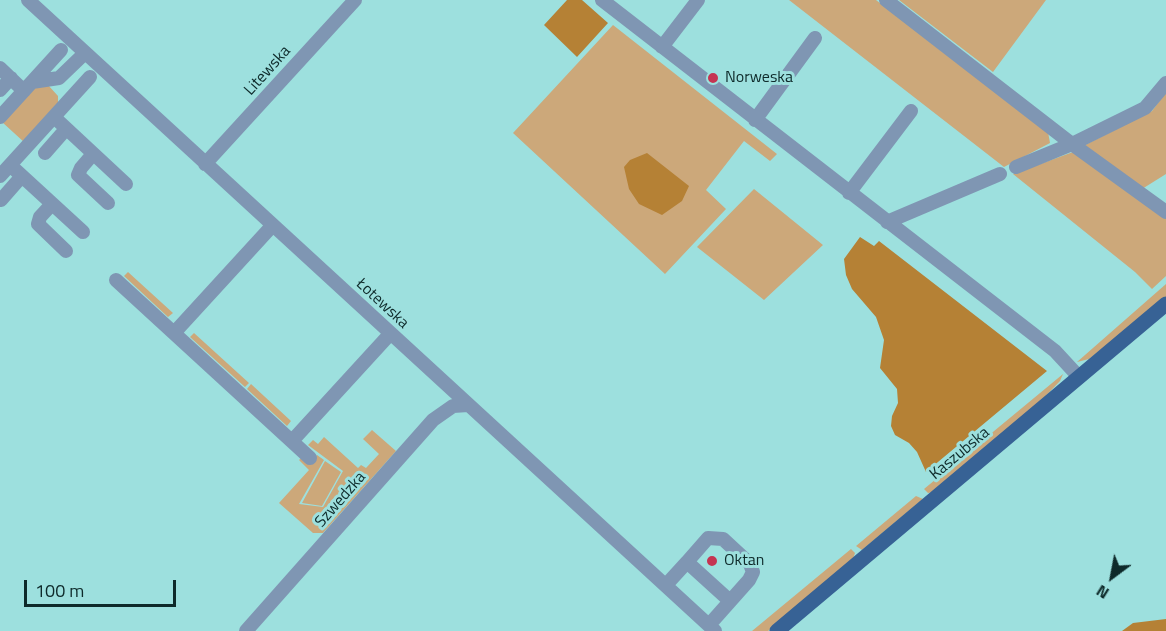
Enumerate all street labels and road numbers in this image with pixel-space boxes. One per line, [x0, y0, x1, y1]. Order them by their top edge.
street label: Litewska [241, 42, 295, 100]
street label: Łotewska [352, 275, 412, 333]
street label: Kaszubska [926, 424, 994, 484]
street label: Szwedzka [312, 468, 370, 532]

